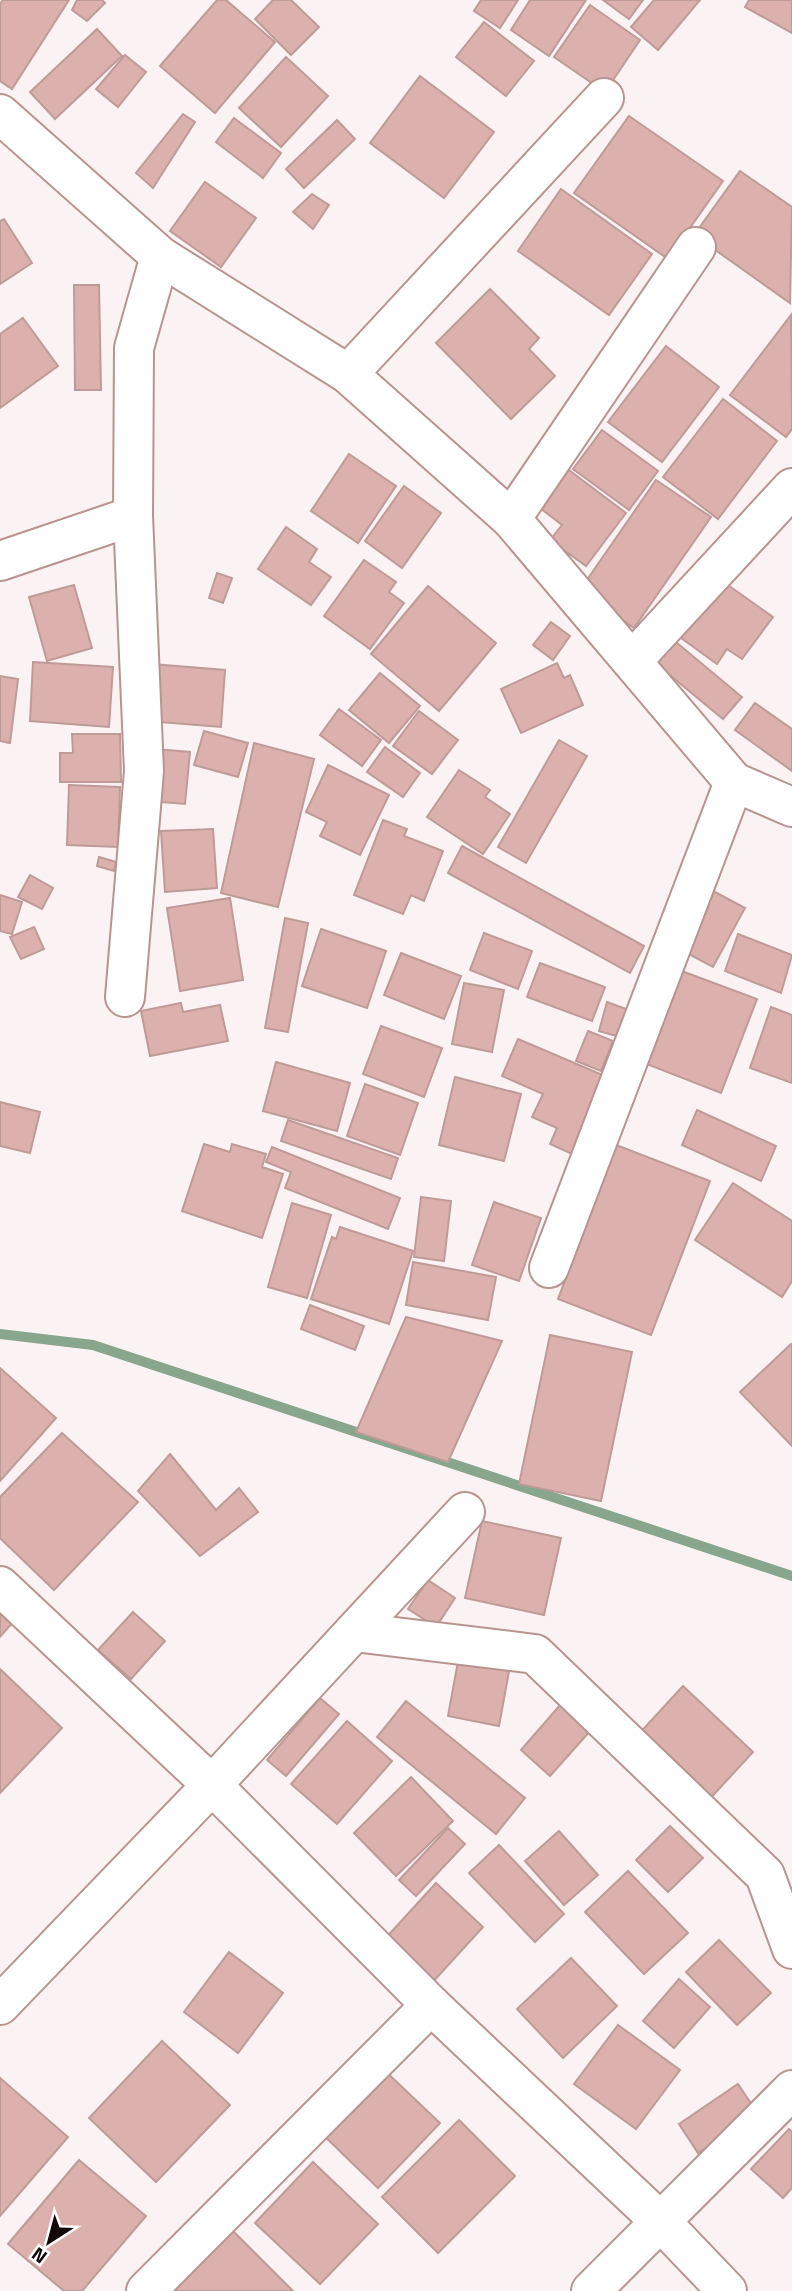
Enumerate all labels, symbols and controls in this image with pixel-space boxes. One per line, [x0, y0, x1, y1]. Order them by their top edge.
north arrow [14, 2207, 84, 2277]
text: N [25, 2241, 53, 2272]

